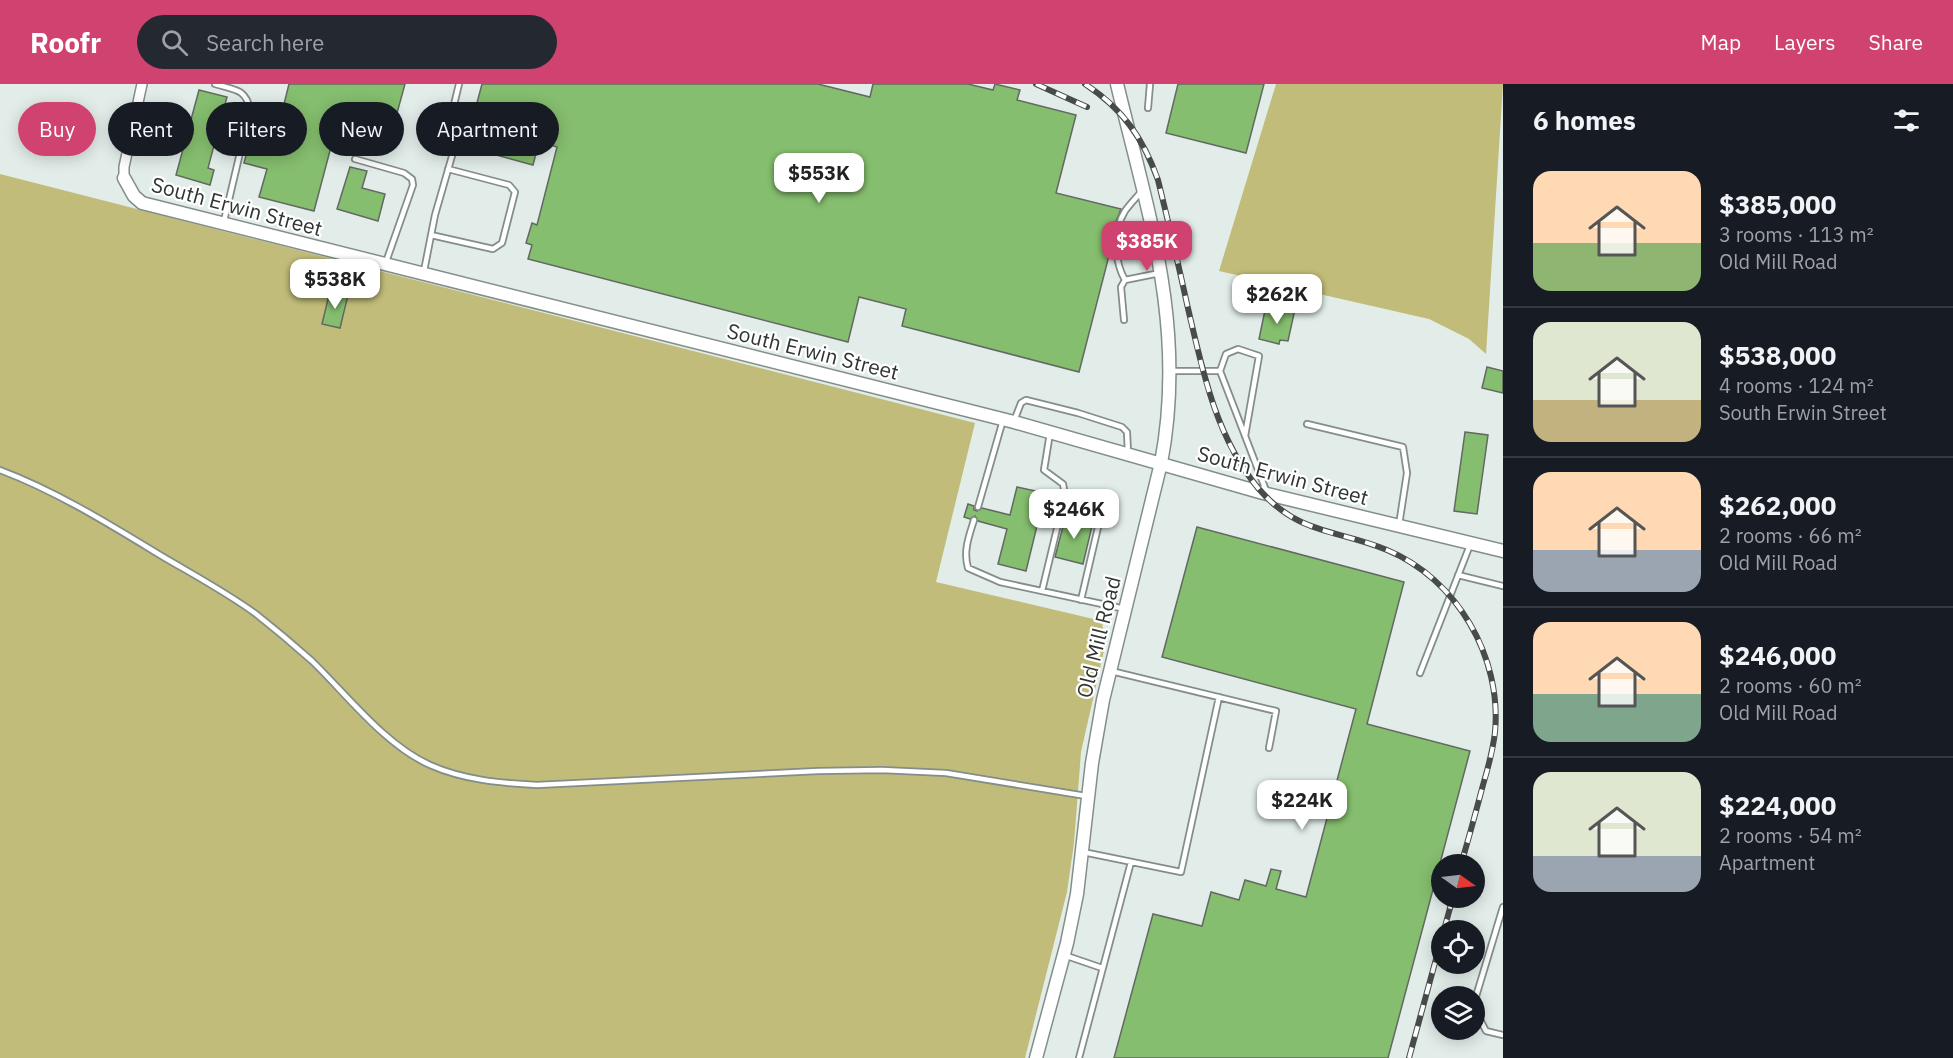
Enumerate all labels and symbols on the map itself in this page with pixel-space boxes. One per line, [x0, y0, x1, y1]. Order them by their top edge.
pin: $553K [777, 153, 861, 204]
street label: South Erwin Street [148, 170, 326, 242]
pin: $385K [1105, 221, 1189, 272]
pin: $538K [293, 259, 377, 310]
pin: $262K [1235, 274, 1319, 325]
street label: South Erwin Street [724, 316, 902, 386]
street label: South Erwin Street [1194, 439, 1372, 511]
pin: $246K [1032, 489, 1116, 540]
street label: Old Mill Road [1069, 573, 1127, 701]
pin: $224K [1260, 780, 1344, 831]
north arrow [1431, 854, 1485, 908]

